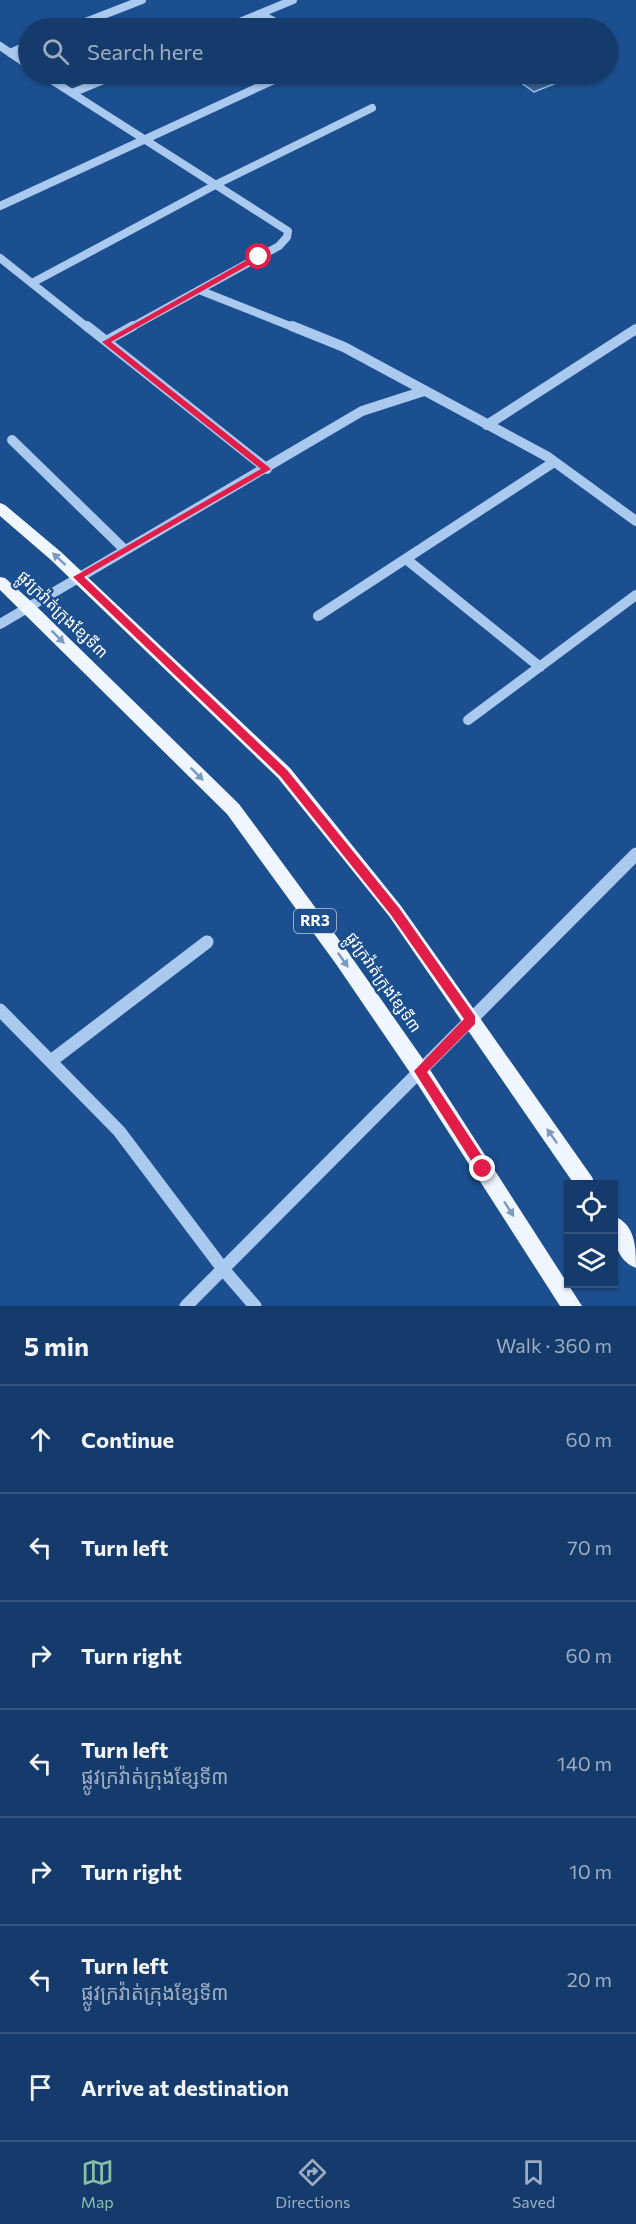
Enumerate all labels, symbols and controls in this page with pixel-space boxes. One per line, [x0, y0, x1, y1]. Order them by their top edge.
search box [18, 18, 618, 84]
icon: search [39, 35, 72, 68]
text: Search here [87, 38, 203, 65]
route start [245, 243, 271, 269]
one-way arrow [52, 553, 67, 566]
street label: ផ្លូវក្រវ៉ាត់ក្រុងខ្សែទី៣ [10, 566, 112, 666]
one-way arrow [51, 629, 65, 643]
one-way arrow [189, 766, 203, 780]
road number: RR3 [294, 909, 336, 933]
street label: ផ្លូវក្រវ៉ាត់ក្រុងខ្សែទី៣ [338, 928, 426, 1039]
one-way arrow [337, 951, 349, 967]
one-way arrow [546, 1129, 558, 1145]
route end [469, 1155, 495, 1181]
map controls [564, 1180, 618, 1288]
button: locate [564, 1180, 618, 1234]
one-way arrow [504, 1201, 515, 1217]
button: layers [564, 1234, 618, 1288]
text: 5 min [24, 1330, 89, 1361]
text: Walk · 360 m [496, 1333, 612, 1357]
icon: ahead [24, 1423, 57, 1456]
text: Continue [81, 1426, 174, 1453]
text: 60 m [566, 1427, 612, 1451]
icon: left [24, 1531, 57, 1564]
text: Turn left [81, 1534, 168, 1561]
text: 70 m [567, 1535, 612, 1559]
icon: right [24, 1639, 57, 1672]
text: Turn right [81, 1642, 182, 1669]
text: 60 m [566, 1643, 612, 1667]
text: Turn left [81, 1736, 168, 1763]
icon: left [24, 1747, 57, 1780]
text: 140 m [557, 1751, 612, 1775]
text: ផ្លូវក្រវ៉ាត់ក្រុងខ្សែទី៣ [81, 1764, 229, 1788]
icon: right [24, 1855, 57, 1888]
text: Turn right [81, 1858, 182, 1885]
text: 10 m [569, 1859, 612, 1883]
text: Turn left [81, 1952, 168, 1979]
icon: left [24, 1963, 57, 1996]
text: 20 m [567, 1967, 612, 1991]
text: ផ្លូវក្រវ៉ាត់ក្រុងខ្សែទី៣ [81, 1980, 229, 2004]
icon: arrive [24, 2071, 57, 2104]
text: Arrive at destination [81, 2074, 289, 2101]
tab: Map [81, 2156, 114, 2211]
tab: Directions [275, 2156, 350, 2211]
tab: Saved [512, 2156, 555, 2211]

